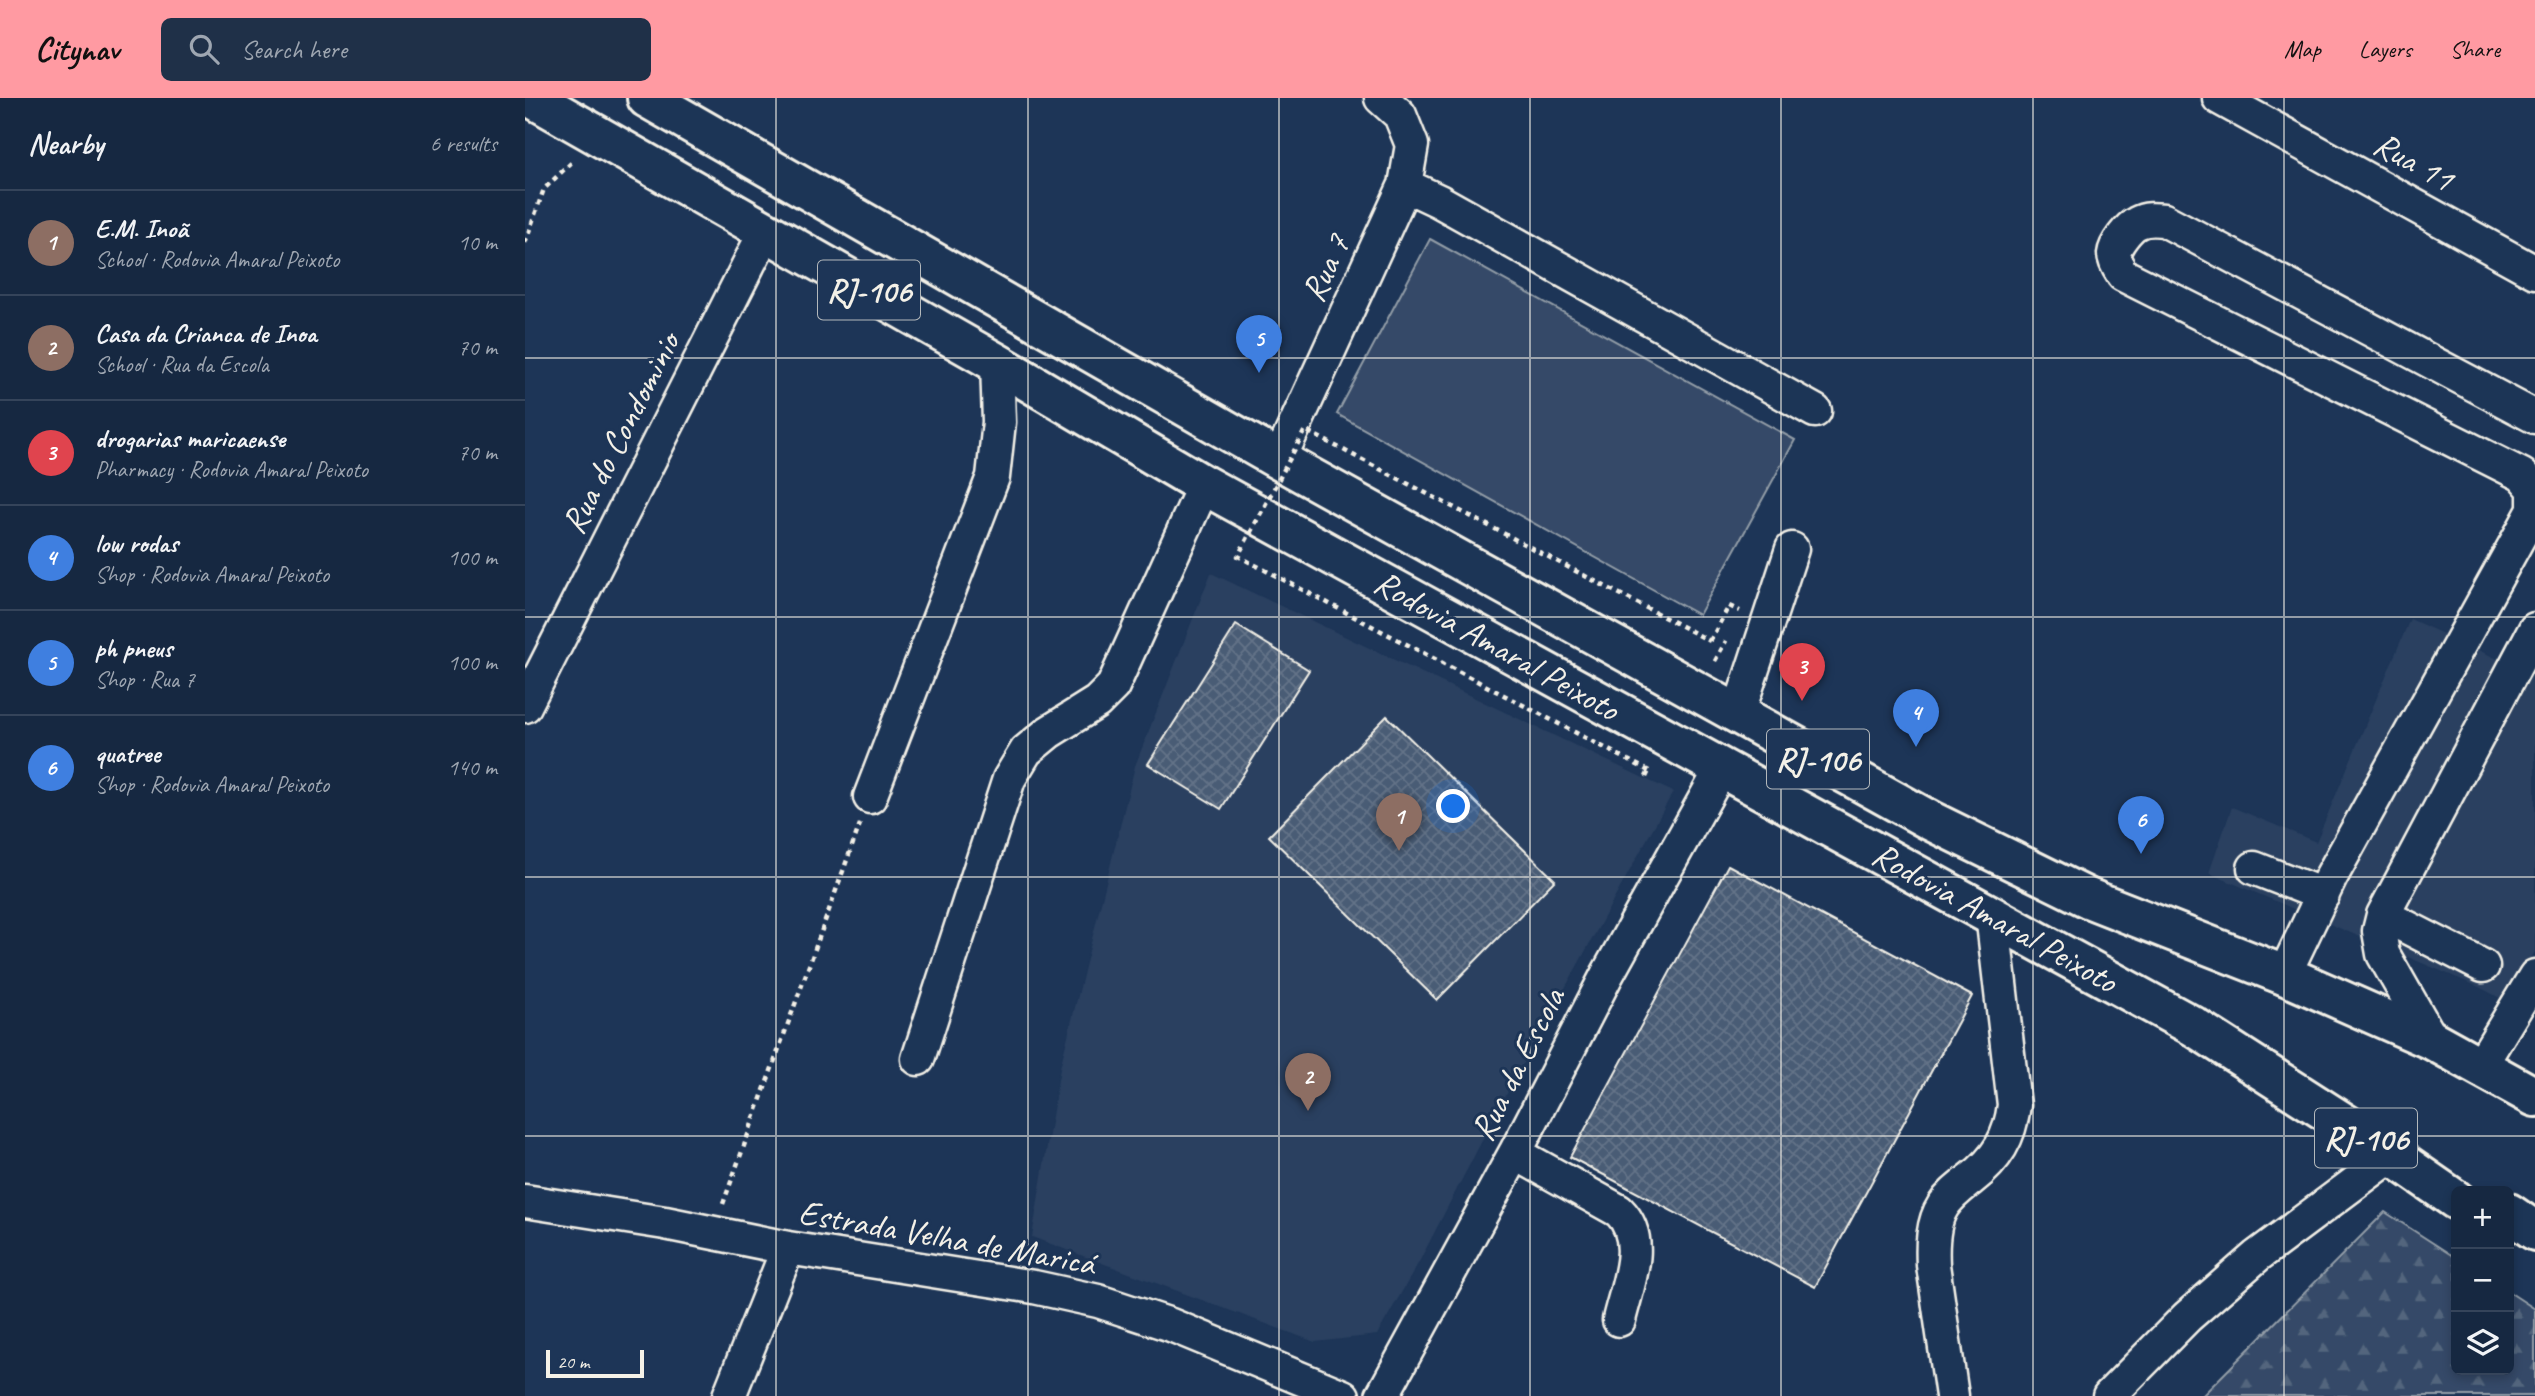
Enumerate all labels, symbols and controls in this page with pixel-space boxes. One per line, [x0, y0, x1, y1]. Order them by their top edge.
search box [161, 18, 651, 81]
text: Citynav [35, 28, 119, 70]
icon: search [185, 30, 223, 68]
text: Search here [241, 33, 347, 66]
text: Map [2284, 34, 2321, 64]
text: Layers [2359, 34, 2412, 64]
text: Share [2450, 34, 2500, 64]
street label: Rua 11 [2366, 121, 2464, 203]
text: Nearby [28, 125, 104, 163]
text: 6 results [430, 129, 497, 158]
text: E.M. Inoã [95, 212, 188, 245]
street label: Rua 7 [1290, 225, 1361, 309]
text: 1 [46, 228, 56, 257]
text: 10 m [458, 228, 497, 257]
text: School · Rodovia Amaral Peixoto [95, 245, 339, 274]
road number: RJ-106 [818, 260, 920, 320]
pin: 5 [1236, 315, 1282, 373]
text: Casa da Crianca de Inoa [95, 317, 317, 350]
street label: Rua do Condominio [551, 322, 692, 541]
text: 2 [46, 333, 56, 362]
text: 70 m [458, 333, 497, 362]
text: School · Rua da Escola [95, 350, 269, 379]
text: drogarias maricaense [95, 422, 285, 455]
text: 3 [46, 438, 56, 467]
text: 70 m [458, 438, 497, 467]
text: Pharmacy · Rodovia Amaral Peixoto [95, 455, 368, 484]
text: low rodas [95, 527, 178, 560]
text: 4 [46, 543, 56, 572]
text: 100 m [448, 543, 497, 572]
text: Shop · Rodovia Amaral Peixoto [95, 560, 329, 589]
street label: Rodovia Amaral Peixoto [1366, 560, 1629, 732]
text: ph pneus [95, 632, 172, 665]
pin: 3 [1779, 643, 1825, 701]
text: 5 [46, 648, 56, 677]
text: 100 m [448, 648, 497, 677]
text: Shop · Rua 7 [95, 665, 195, 694]
pin: 4 [1893, 689, 1939, 747]
road number: RJ-106 [1767, 730, 1869, 788]
text: quatree [95, 737, 160, 770]
text: 6 [46, 753, 56, 782]
text: 140 m [448, 753, 497, 782]
text: Shop · Rodovia Amaral Peixoto [95, 770, 329, 799]
your location [1436, 789, 1470, 823]
pin: 1 [1376, 793, 1422, 851]
pin: 6 [2118, 796, 2164, 854]
street label: Rodovia Amaral Peixoto [1864, 832, 2127, 1004]
street label: Rua da Escola [1460, 978, 1576, 1148]
pin: 2 [1285, 1053, 1331, 1111]
road number: RJ-106 [2315, 1108, 2417, 1168]
map controls [2451, 1186, 2514, 1375]
button: + [2451, 1186, 2514, 1249]
street label: Estrada Velha de Maricá [795, 1189, 1102, 1286]
button: − [2451, 1249, 2514, 1312]
button: layers [2451, 1312, 2514, 1375]
scale bar [546, 1347, 644, 1379]
text: 20 m [557, 1350, 589, 1374]

